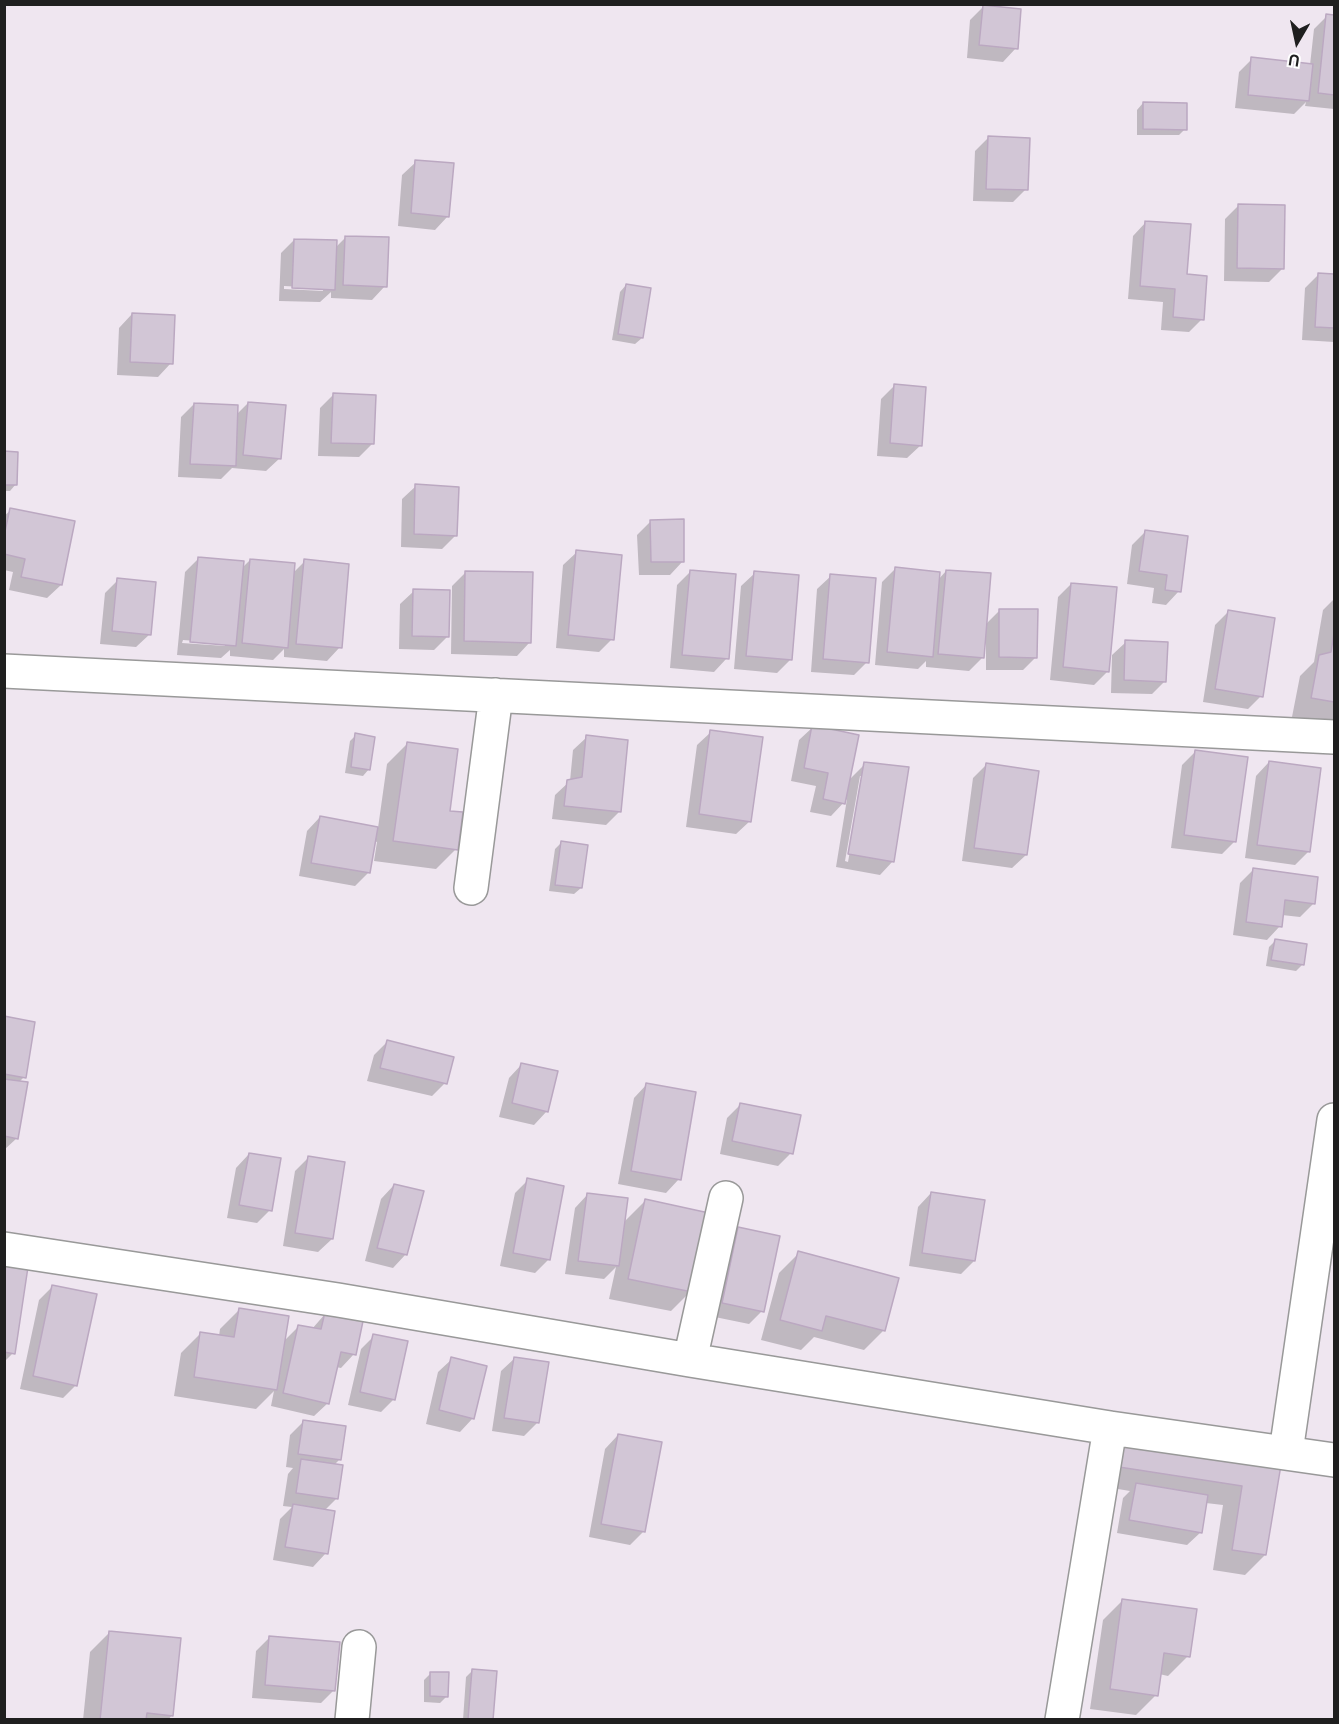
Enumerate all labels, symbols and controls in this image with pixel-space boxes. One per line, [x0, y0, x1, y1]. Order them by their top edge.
north arrow [1267, 12, 1327, 72]
text: U [1287, 50, 1301, 71]

